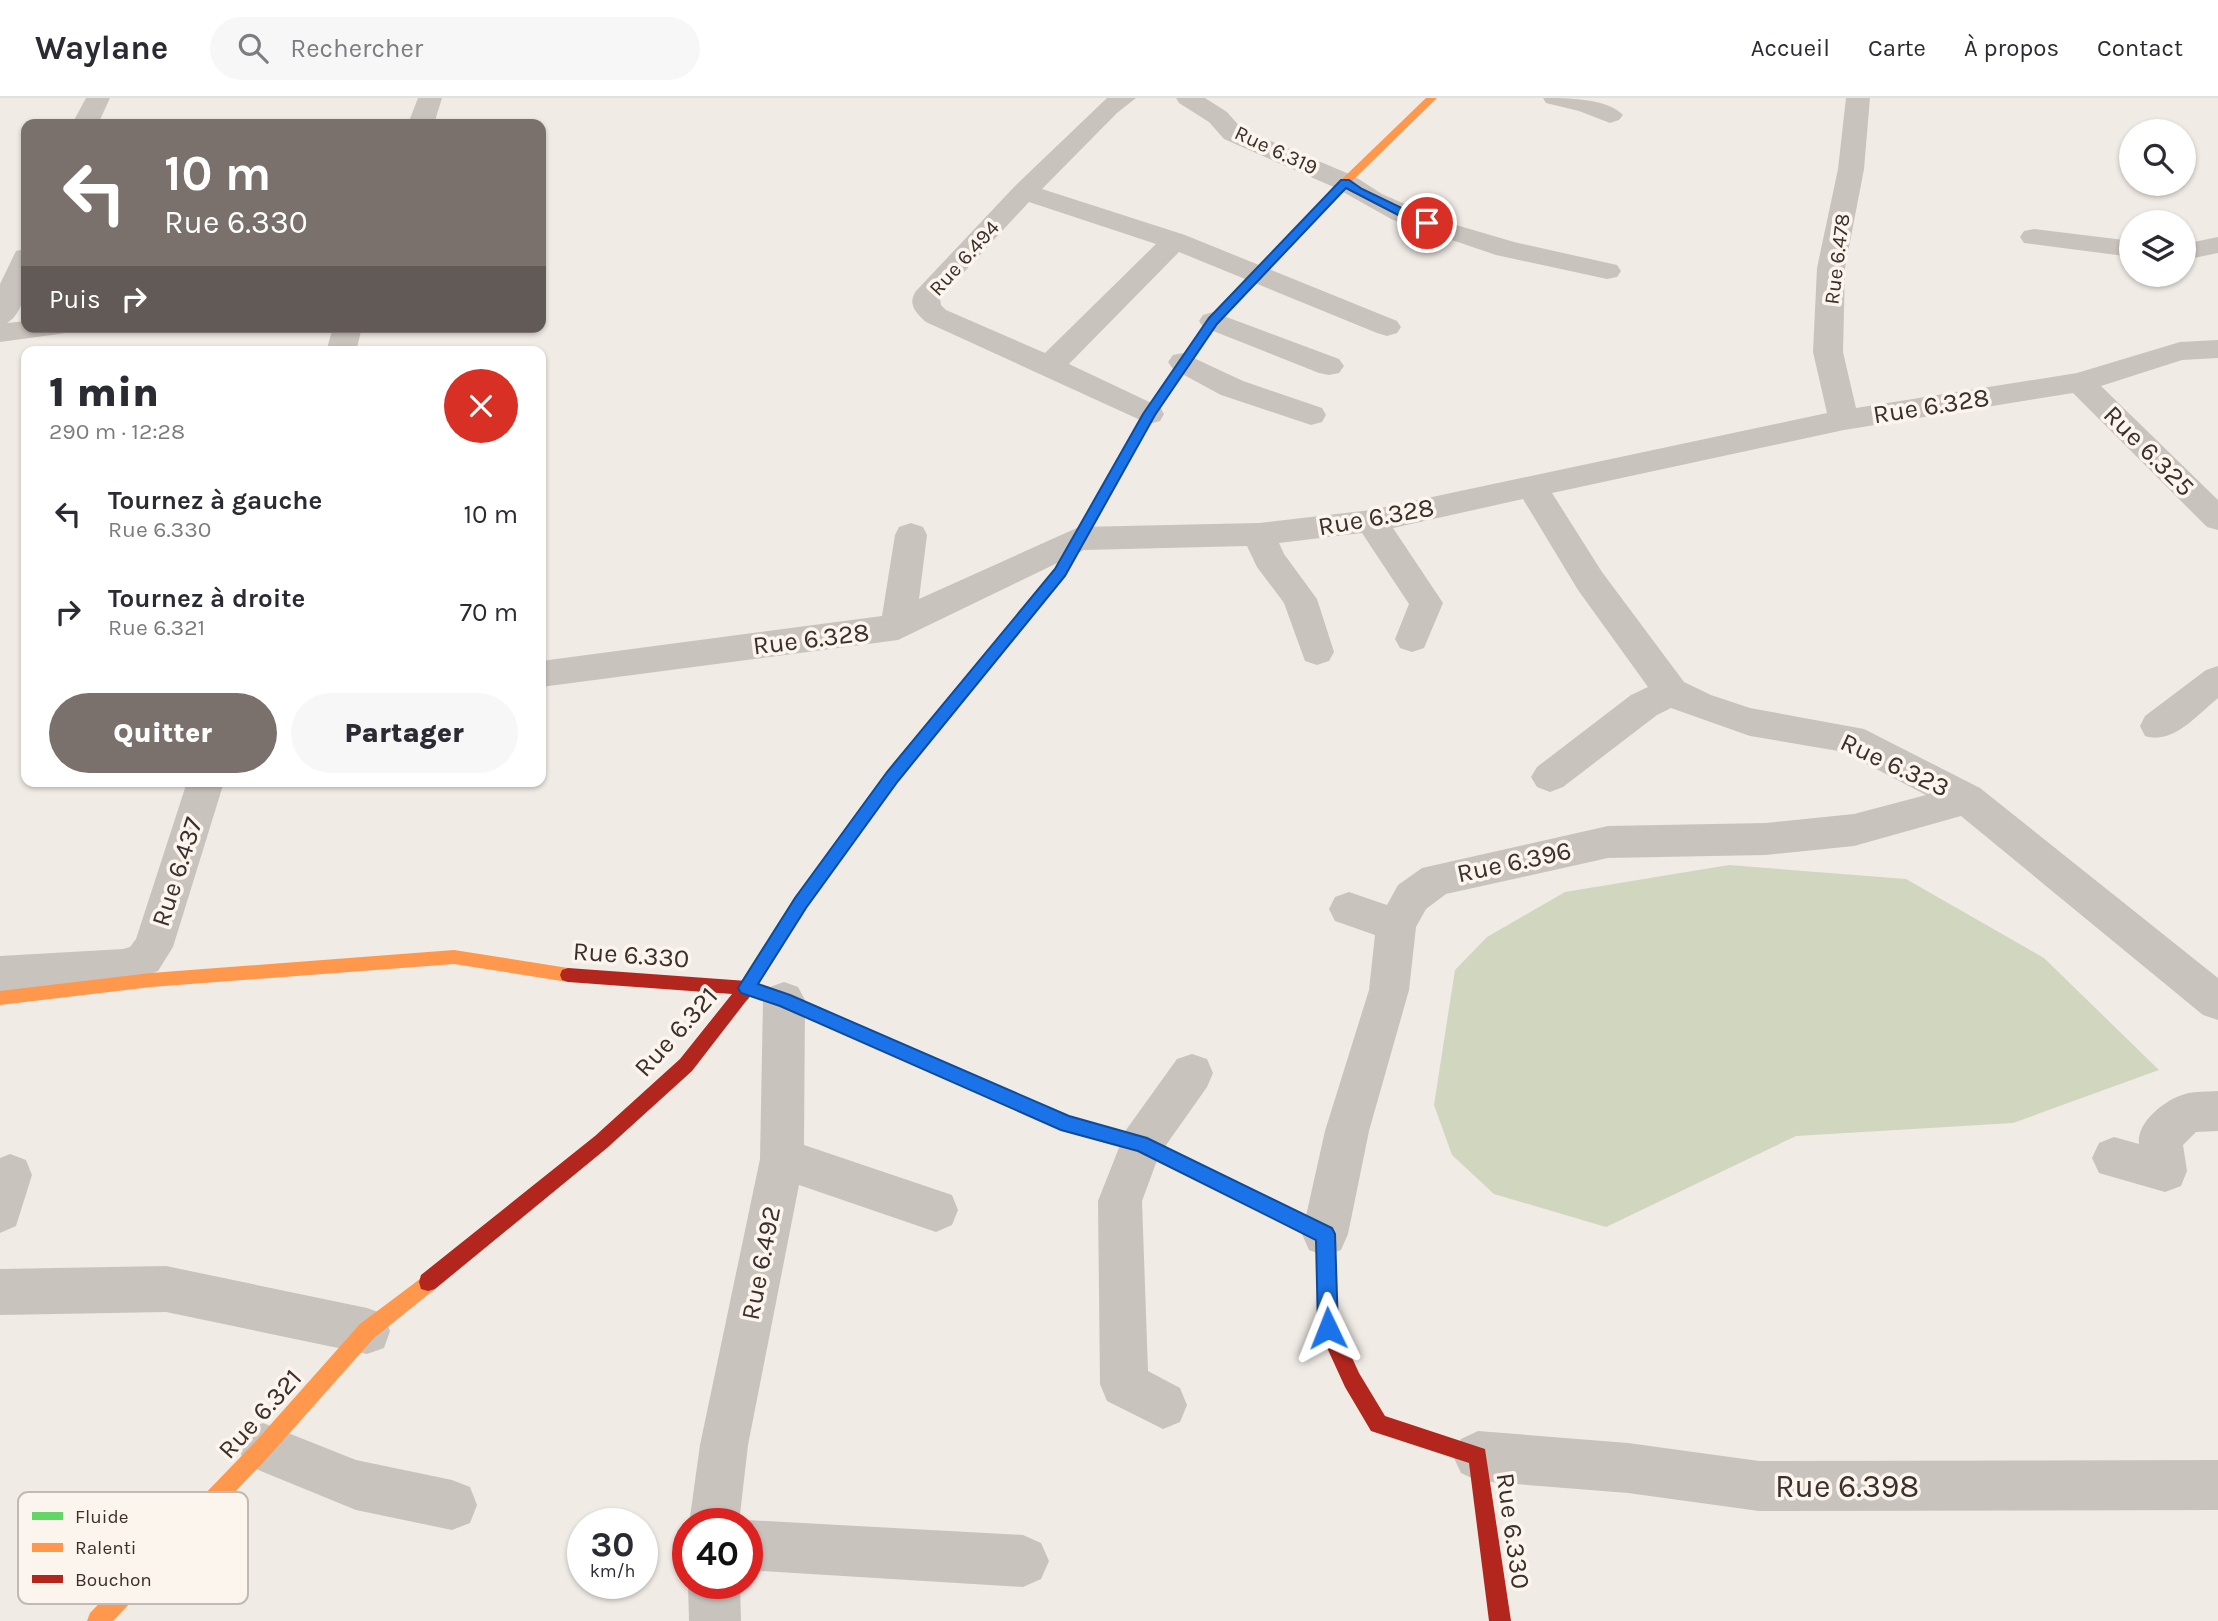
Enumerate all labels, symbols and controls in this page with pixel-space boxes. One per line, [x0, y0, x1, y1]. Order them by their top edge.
search box [210, 17, 700, 80]
text: Waylane [35, 29, 168, 67]
icon: search [234, 29, 272, 67]
text: Rechercher [290, 33, 423, 64]
text: Accueil [1751, 34, 1830, 62]
text: Carte [1868, 34, 1926, 62]
text: À propos [1964, 34, 2059, 62]
text: Contact [2097, 34, 2183, 62]
map controls [2119, 119, 2196, 287]
button: search [2119, 119, 2196, 196]
street label: Rue 6.319 [1231, 120, 1321, 180]
text: 10 m [164, 145, 271, 202]
icon: left [49, 147, 140, 238]
pin [1397, 193, 1457, 253]
text: Rue 6.330 [164, 204, 308, 241]
icon: arrive [1408, 204, 1446, 242]
button: layers [2119, 210, 2196, 287]
street label: Rue 6.478 [1820, 212, 1854, 306]
street label: Rue 6.494 [924, 215, 1004, 300]
icon: right [115, 280, 153, 318]
text: Puis [49, 284, 101, 315]
text: 1 min [49, 367, 159, 417]
button: close [444, 369, 518, 443]
street label: Rue 6.328 [1871, 382, 1991, 430]
street label: Rue 6.325 [2097, 399, 2201, 503]
text: 290 m · 12:28 [49, 418, 185, 445]
text: Tournez à gauche [108, 485, 322, 516]
street label: Rue 6.328 [1316, 492, 1436, 542]
icon: left [49, 495, 87, 533]
text: 10 m [463, 499, 518, 530]
text: Rue 6.330 [108, 516, 211, 543]
text: Tournez à droite [108, 583, 305, 614]
icon: right [49, 593, 87, 631]
text: 70 m [460, 597, 518, 628]
text: Rue 6.321 [108, 614, 205, 641]
street label: Rue 6.328 [751, 616, 871, 662]
button: Quitter [49, 693, 277, 773]
button: Partager [291, 693, 518, 773]
street label: Rue 6.323 [1836, 726, 1954, 804]
street label: Rue 6.437 [145, 814, 209, 930]
street label: Rue 6.396 [1454, 835, 1574, 889]
street label: Rue 6.330 [572, 935, 690, 975]
street label: Rue 6.321 [628, 981, 724, 1083]
street label: Rue 6.492 [735, 1203, 787, 1323]
position arrow [1291, 1291, 1365, 1365]
street label: Rue 6.321 [212, 1363, 308, 1465]
street label: Rue 6.398 [1775, 1468, 1919, 1505]
street label: Rue 6.330 [1490, 1471, 1536, 1591]
legend [18, 1492, 248, 1604]
text: Fluide [75, 1506, 128, 1528]
speed limit sign: 40 [672, 1508, 763, 1599]
text: 30 [591, 1524, 634, 1565]
text: Ralenti [75, 1537, 136, 1559]
text: km/h [590, 1560, 635, 1582]
text: Bouchon [75, 1569, 152, 1591]

